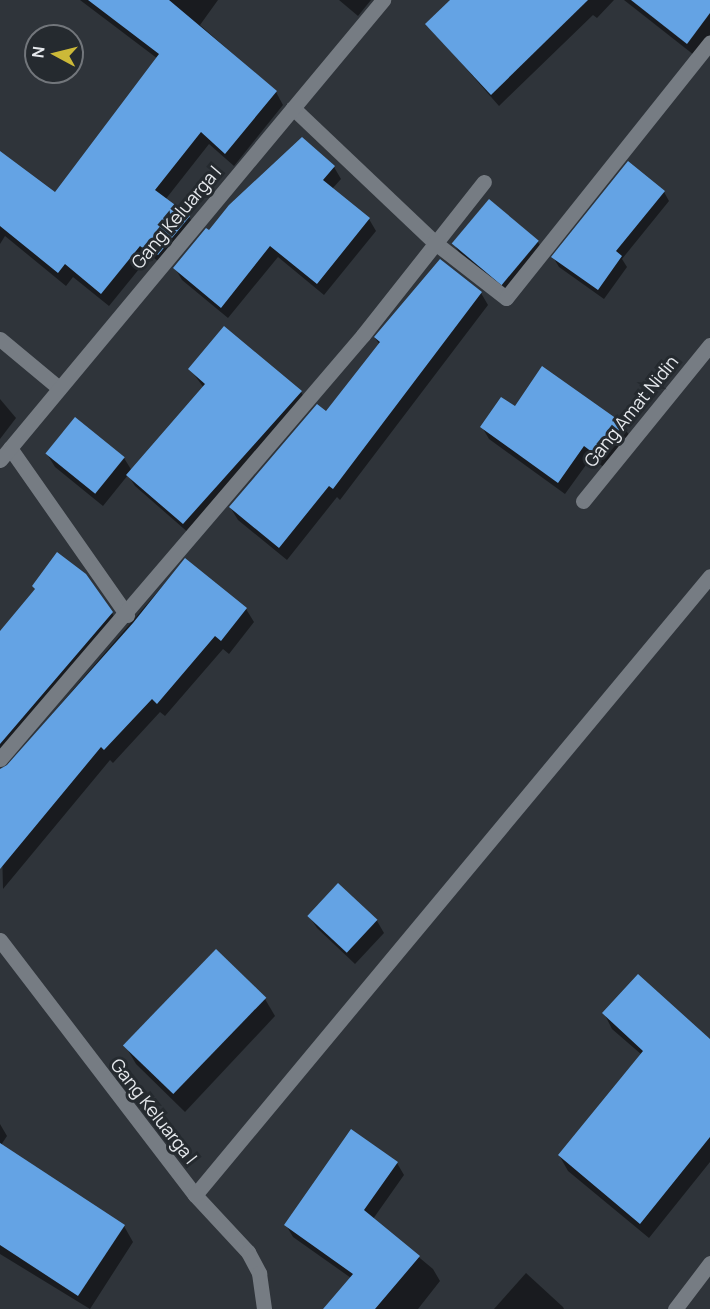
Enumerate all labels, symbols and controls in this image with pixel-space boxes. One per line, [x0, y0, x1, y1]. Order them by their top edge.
north arrow [24, 24, 84, 84]
text: N [27, 45, 50, 59]
street label: Gang Keluarga I [127, 161, 225, 273]
street label: Gang Amat Nidin [579, 351, 683, 471]
street label: Gang Keluarga I [106, 1054, 202, 1168]

